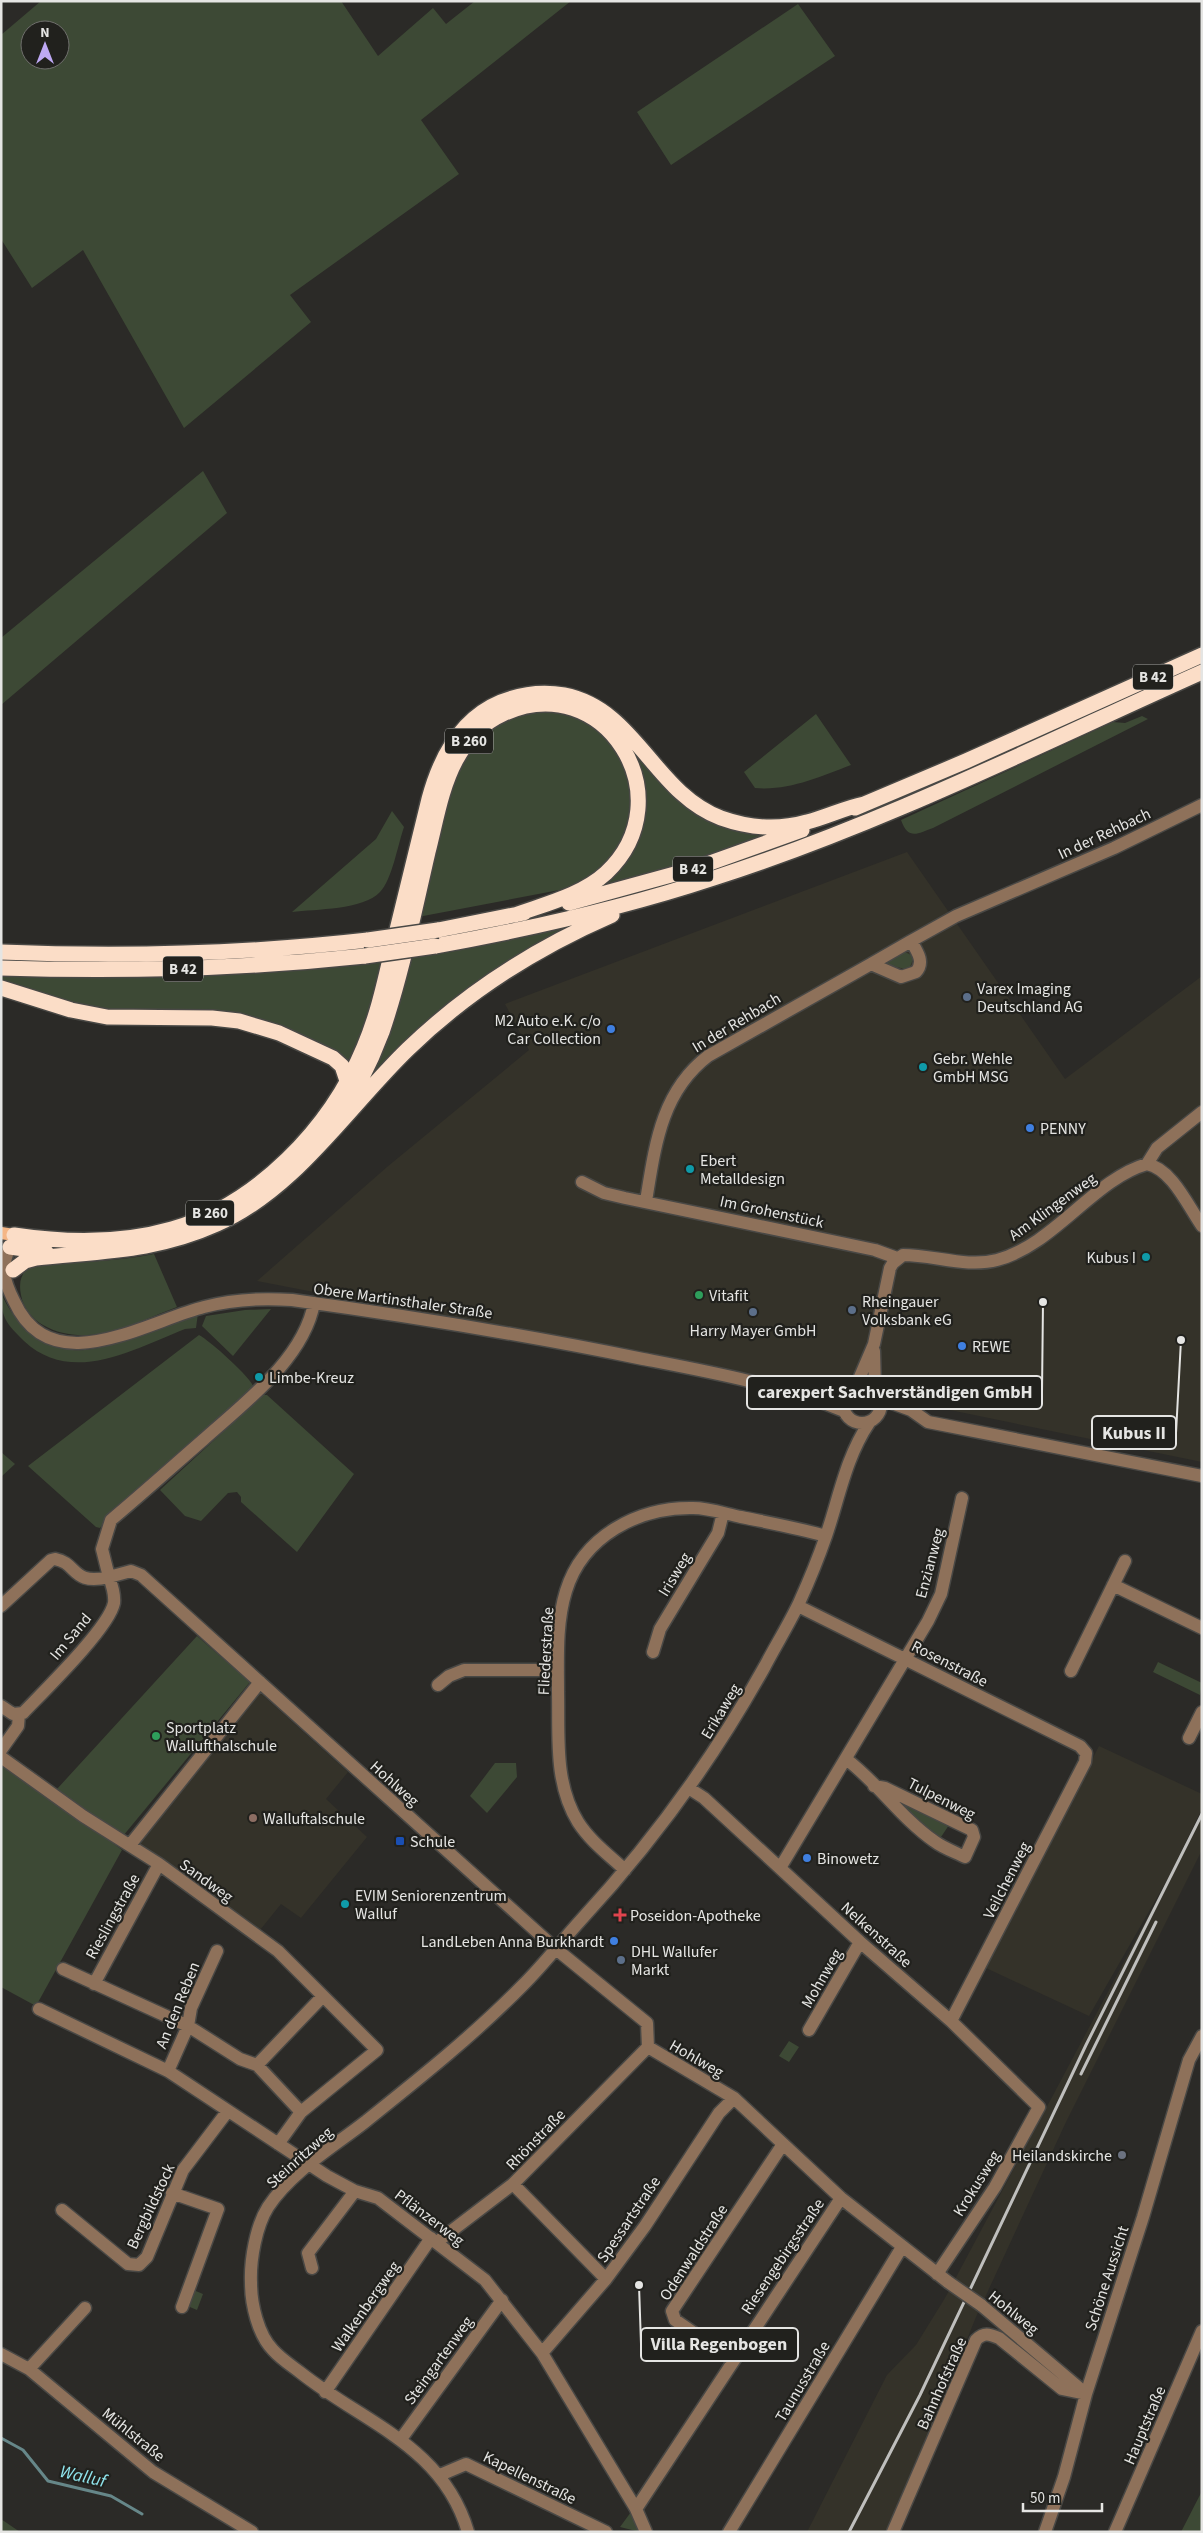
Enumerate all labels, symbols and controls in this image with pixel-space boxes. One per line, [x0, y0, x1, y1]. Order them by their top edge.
north arrow [20, 20, 70, 70]
text: N [40, 23, 50, 43]
road number: B 42 [1133, 664, 1173, 690]
road number: B 260 [445, 728, 493, 754]
street label: In der Rehbach [1054, 803, 1154, 865]
road number: B 42 [673, 856, 713, 882]
road number: B 42 [163, 956, 203, 982]
place label: Varex Imaging Deutschland AG [977, 978, 1083, 1018]
street label: In der Rehbach [688, 988, 785, 1058]
marker: Varex Imaging Deutschland AG [961, 991, 973, 1003]
place label: M2 Auto e.K. c/o Car Collection [494, 1010, 601, 1050]
marker: M2 Auto e.K. c/o Car Collection [605, 1023, 617, 1035]
place label: Gebr. Wehle GmbH MSG [933, 1048, 1013, 1088]
marker: Gebr. Wehle GmbH MSG [917, 1061, 929, 1073]
place label: PENNY [1040, 1118, 1086, 1140]
marker: PENNY [1024, 1122, 1036, 1134]
place label: Ebert Metalldesign [700, 1150, 785, 1190]
marker: Ebert Metalldesign [684, 1163, 696, 1175]
street label: Am Klingenweg [1004, 1168, 1101, 1246]
street label: Im Grohenstück [718, 1190, 826, 1234]
road number: B 260 [186, 1200, 234, 1226]
place label: Kubus I [1087, 1247, 1136, 1269]
marker: Kubus I [1140, 1251, 1152, 1263]
street label: Obere Martinsthaler Straße [312, 1278, 494, 1324]
place label: Vitafit [709, 1285, 749, 1307]
marker: Vitafit [693, 1289, 705, 1301]
place label: Rheingauer Volksbank eG [862, 1291, 952, 1331]
marker: Rheingauer Volksbank eG [846, 1304, 858, 1316]
marker: Harry Mayer GmbH [747, 1306, 759, 1318]
place label: Harry Mayer GmbH [690, 1320, 816, 1342]
place label: REWE [972, 1336, 1011, 1358]
marker: REWE [956, 1340, 968, 1352]
place label: Limbe-Kreuz [269, 1367, 354, 1389]
marker: Limbe-Kreuz [253, 1371, 265, 1383]
callout: carexpert Sachverständigen GmbH [747, 1376, 1042, 1409]
text: carexpert Sachverständigen GmbH [757, 1380, 1033, 1405]
callout: Kubus II [1092, 1416, 1176, 1449]
text: Kubus II [1102, 1421, 1166, 1446]
street label: Enzianweg [910, 1526, 950, 1601]
street label: Irisweg [653, 1548, 697, 1601]
street label: Fliederstraße [533, 1606, 559, 1696]
street label: Im Sand [45, 1609, 97, 1665]
street label: Rosenstraße [908, 1635, 992, 1693]
street label: Erikaweg [696, 1680, 746, 1743]
place label: Sportplatz Wallufthalschule [166, 1717, 277, 1757]
marker: Sportplatz Wallufthalschule [150, 1730, 162, 1742]
street label: Hohlweg [365, 1756, 424, 1812]
street label: Tulpenweg [904, 1772, 979, 1825]
place label: Walluftalschule [263, 1808, 365, 1830]
marker: Walluftalschule [247, 1812, 259, 1824]
place label: Schule [410, 1831, 455, 1853]
marker: Schule [394, 1835, 406, 1847]
street label: Veilchenweg [978, 1838, 1036, 1923]
place label: Binowetz [817, 1848, 879, 1870]
marker: Binowetz [801, 1852, 813, 1864]
street label: Sandweg [175, 1854, 238, 1908]
street label: Rieslingstraße [80, 1870, 145, 1963]
place label: EVIM Seniorenzentrum Walluf [355, 1885, 507, 1925]
street label: Nelkenstraße [836, 1897, 917, 1973]
marker: EVIM Seniorenzentrum Walluf [339, 1898, 351, 1910]
place label: Poseidon-Apotheke [630, 1905, 761, 1927]
marker: Poseidon-Apotheke [614, 1909, 626, 1921]
place label: LandLeben Anna Burkhardt [421, 1931, 605, 1953]
marker: LandLeben Anna Burkhardt [608, 1935, 620, 1947]
place label: DHL Wallufer Markt [631, 1941, 718, 1981]
street label: Mohnweg [796, 1945, 848, 2012]
marker: DHL Wallufer Markt [615, 1954, 627, 1966]
street label: An den Reben [151, 1959, 205, 2052]
street label: Hohlweg [665, 2035, 728, 2083]
street label: Rhönstraße [501, 2104, 571, 2175]
street label: Steinritzweg [261, 2122, 338, 2194]
place label: Heilandskirche [1012, 2145, 1112, 2167]
street label: Krokusweg [948, 2146, 1006, 2221]
marker: Heilandskirche [1116, 2149, 1128, 2161]
street label: Bergbildstock [121, 2160, 180, 2253]
street label: Spessartstraße [592, 2172, 666, 2267]
street label: Pflänzerweg [390, 2184, 469, 2251]
street label: Riesengebirgsstraße [736, 2194, 830, 2319]
street label: Odenwaldstraße [654, 2200, 733, 2305]
street label: Schöne Aussicht [1080, 2222, 1134, 2334]
street label: Walkenbergweg [326, 2257, 405, 2356]
street label: Hohlweg [983, 2286, 1043, 2340]
street label: Steingartenweg [399, 2312, 478, 2409]
callout: Villa Regenbogen [641, 2328, 798, 2361]
text: Villa Regenbogen [650, 2332, 787, 2357]
street label: Bahnhofstraße [912, 2334, 972, 2433]
street label: Taunusstraße [770, 2337, 836, 2426]
street label: Hauptstraße [1119, 2383, 1171, 2468]
street label: Mühlstraße [97, 2403, 170, 2467]
street label: Kapellenstraße [479, 2446, 580, 2510]
water label: Walluf [57, 2459, 111, 2495]
scale bar [1023, 2480, 1102, 2512]
text: 50 m [1030, 2488, 1060, 2509]

